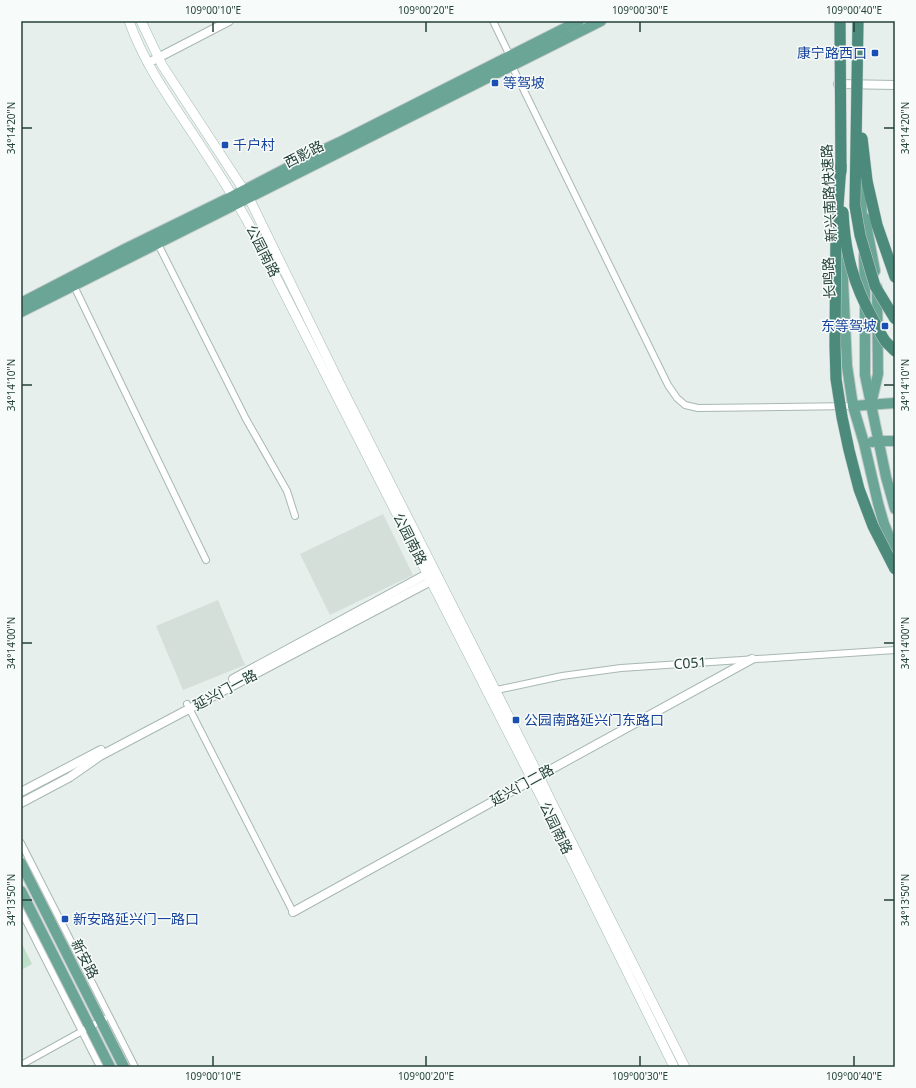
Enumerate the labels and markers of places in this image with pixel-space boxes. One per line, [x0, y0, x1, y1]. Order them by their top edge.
place label: 康宁路西口 [797, 43, 867, 62]
marker: 康宁路西口 [870, 48, 880, 58]
place label: 等驾坡 [503, 73, 545, 92]
marker: 等驾坡 [490, 78, 500, 88]
place label: 千户村 [233, 135, 275, 154]
marker: 千户村 [220, 140, 230, 150]
place label: 东等驾坡 [821, 316, 877, 335]
marker: 东等驾坡 [880, 321, 890, 331]
place label: 公园南路延兴门东路口 [524, 710, 664, 729]
marker: 公园南路延兴门东路口 [511, 715, 521, 725]
place label: 新安路延兴门一路口 [73, 909, 199, 928]
marker: 新安路延兴门一路口 [60, 914, 70, 924]

